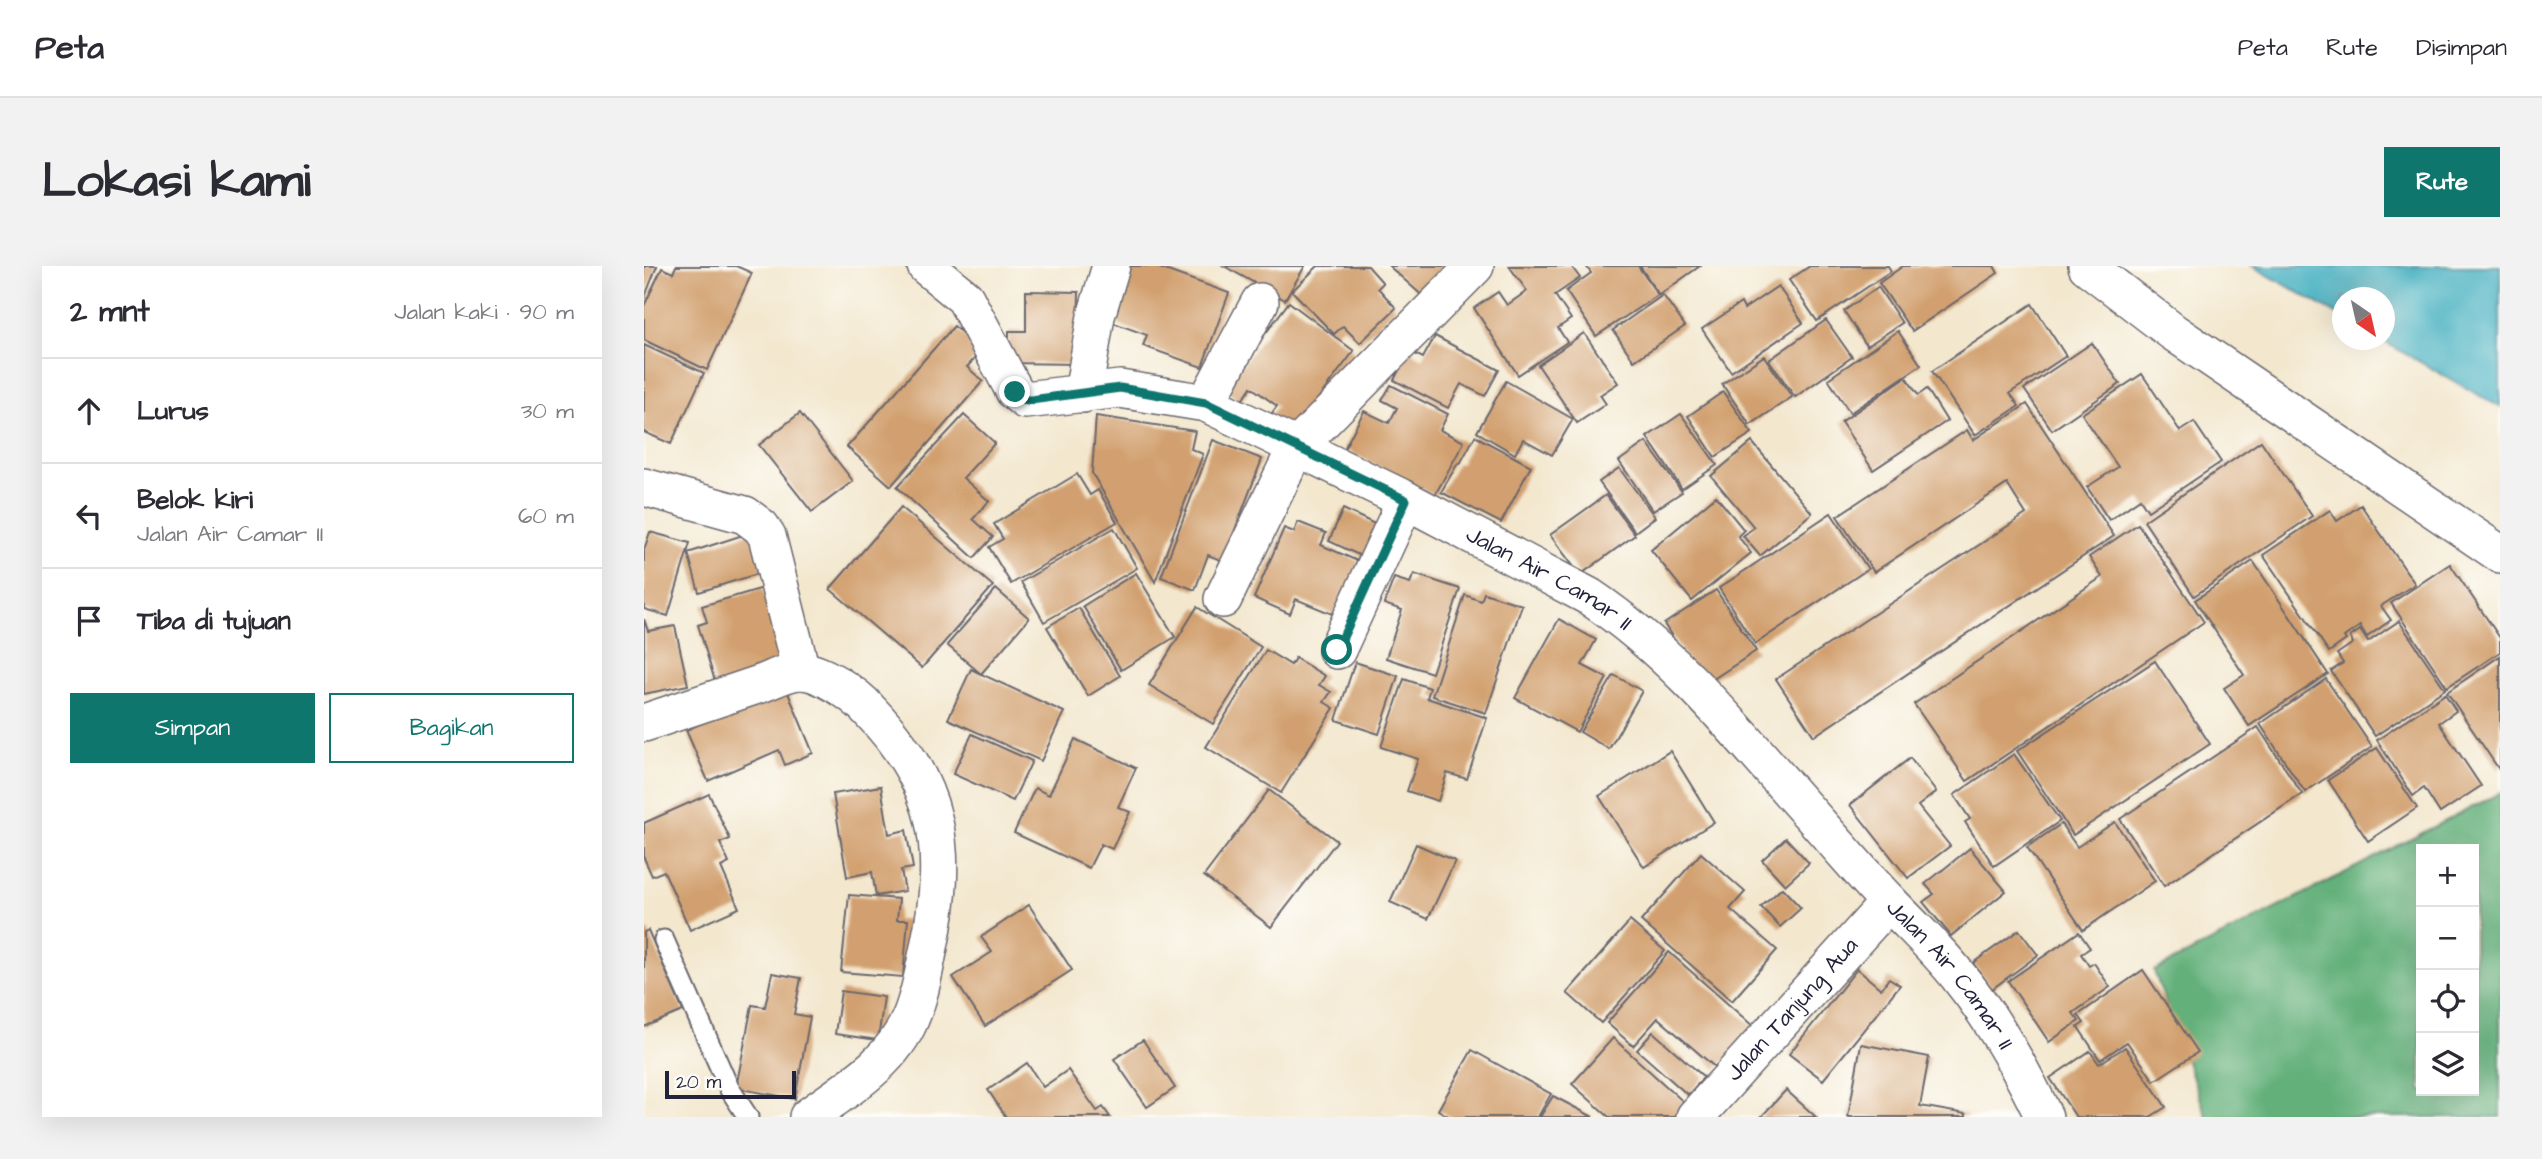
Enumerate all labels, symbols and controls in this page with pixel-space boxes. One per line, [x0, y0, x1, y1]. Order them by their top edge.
text: Peta [35, 25, 104, 71]
text: Peta [2238, 31, 2288, 65]
text: Rute [2326, 31, 2378, 65]
text: Disimpan [2416, 31, 2507, 65]
button: Rute [2384, 147, 2500, 217]
text: Lokasi kami [42, 148, 311, 216]
north arrow [2332, 287, 2395, 350]
text: 2 mnt [70, 291, 150, 333]
text: Jalan kaki · 90 m [394, 296, 574, 328]
route end [999, 376, 1030, 407]
icon: ahead [70, 392, 108, 430]
text: Lurus [137, 393, 209, 429]
text: 30 m [521, 395, 574, 427]
text: Belok kiri [137, 482, 253, 518]
icon: left [70, 497, 108, 535]
text: 60 m [518, 500, 574, 532]
text: Jalan Air Camar II [137, 518, 323, 550]
street label: Jalan Air Camar II [1460, 518, 1639, 638]
icon: arrive [70, 602, 108, 640]
text: Tiba di tujuan [137, 603, 291, 639]
route start [1321, 634, 1352, 665]
button: Simpan [70, 693, 315, 763]
button: Bagikan [329, 693, 574, 763]
map controls [2416, 844, 2479, 1096]
button: + [2416, 844, 2479, 907]
street label: Jalan Air Camar II [1879, 892, 2021, 1056]
button: − [2416, 907, 2479, 970]
street label: Jalan Tanjung Aua [1719, 930, 1866, 1088]
button: locate [2416, 970, 2479, 1033]
button: layers [2416, 1033, 2479, 1096]
scale bar [665, 1068, 796, 1100]
text: 20 m [676, 1069, 721, 1096]

